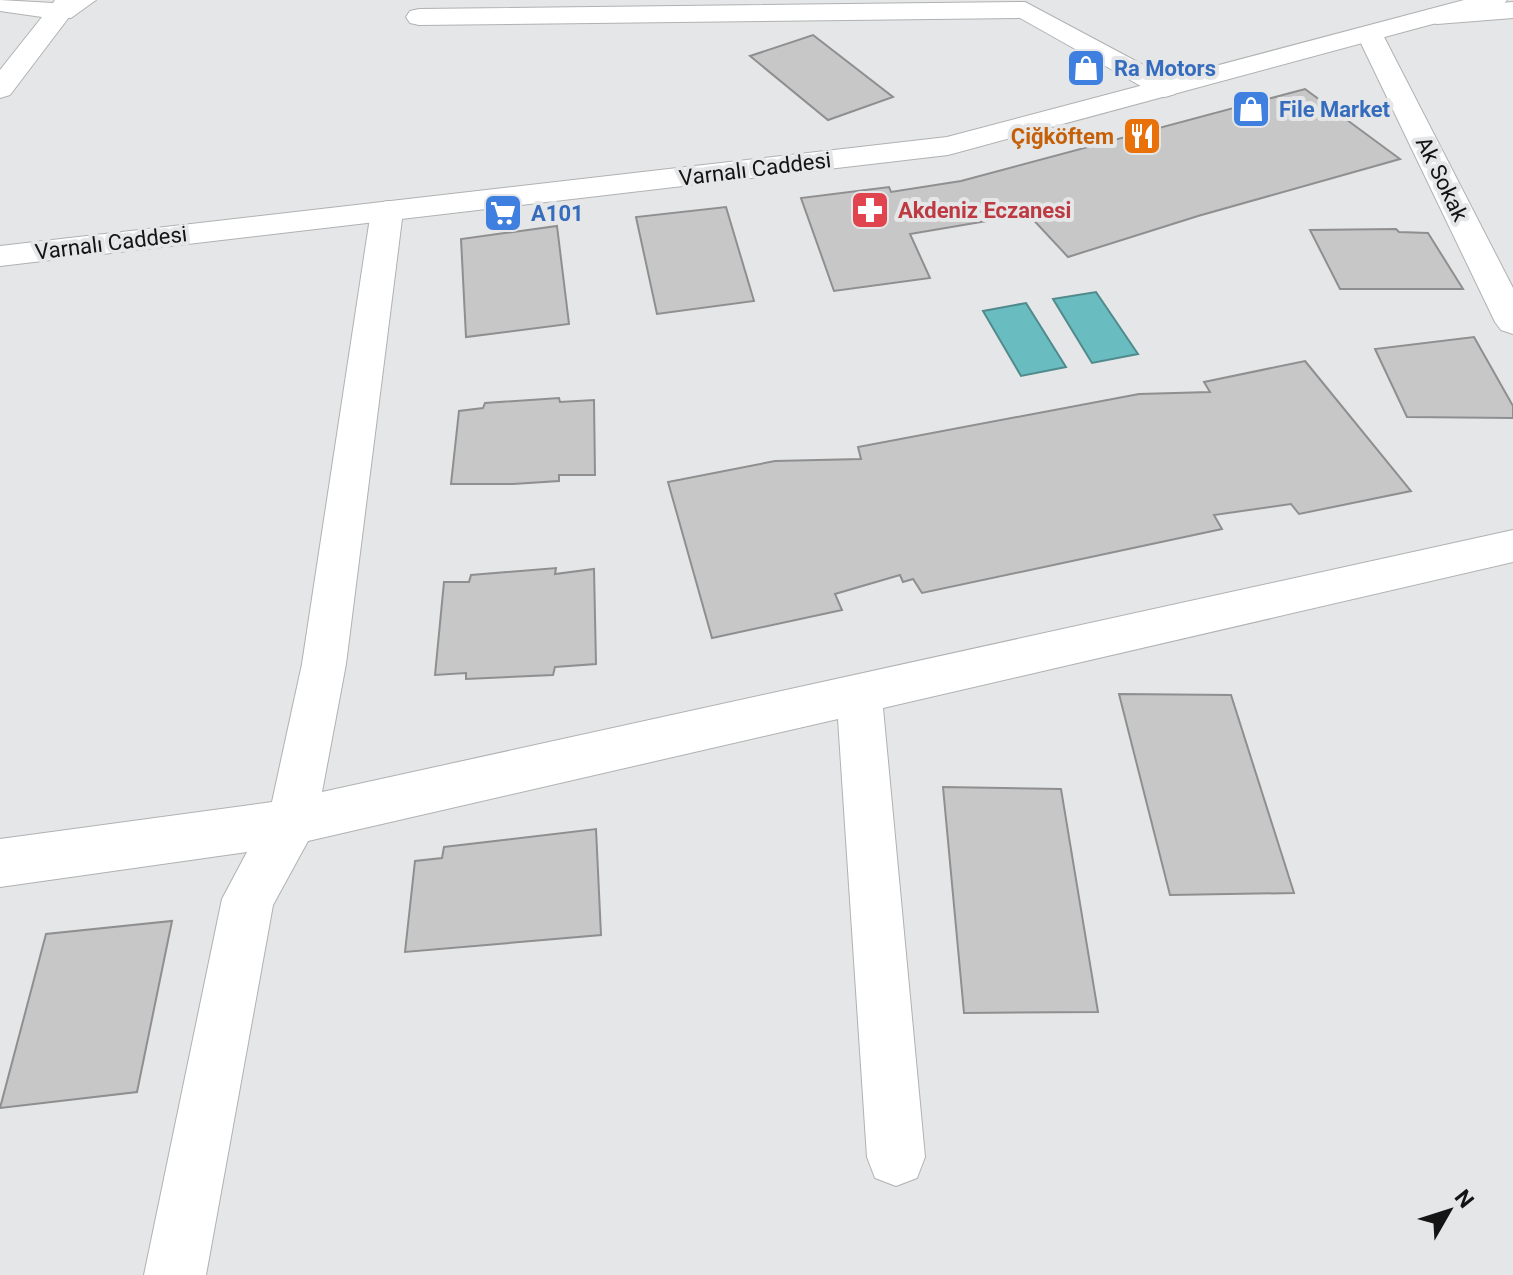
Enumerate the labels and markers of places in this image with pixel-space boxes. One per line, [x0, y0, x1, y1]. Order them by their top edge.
shop icon: Ra Motors [1065, 47, 1107, 89]
place label: Ra Motors [1114, 56, 1216, 81]
shop icon: File Market [1230, 88, 1272, 130]
place label: File Market [1279, 97, 1391, 122]
restaurant icon: Çiğköftem [1121, 115, 1163, 157]
place label: Çiğköftem [1011, 124, 1114, 149]
pharmacy icon: Akdeniz Eczanesi [849, 189, 891, 231]
supermarket icon: A101 [482, 192, 524, 234]
place label: Akdeniz Eczanesi [898, 198, 1071, 223]
place label: A101 [531, 201, 584, 226]

